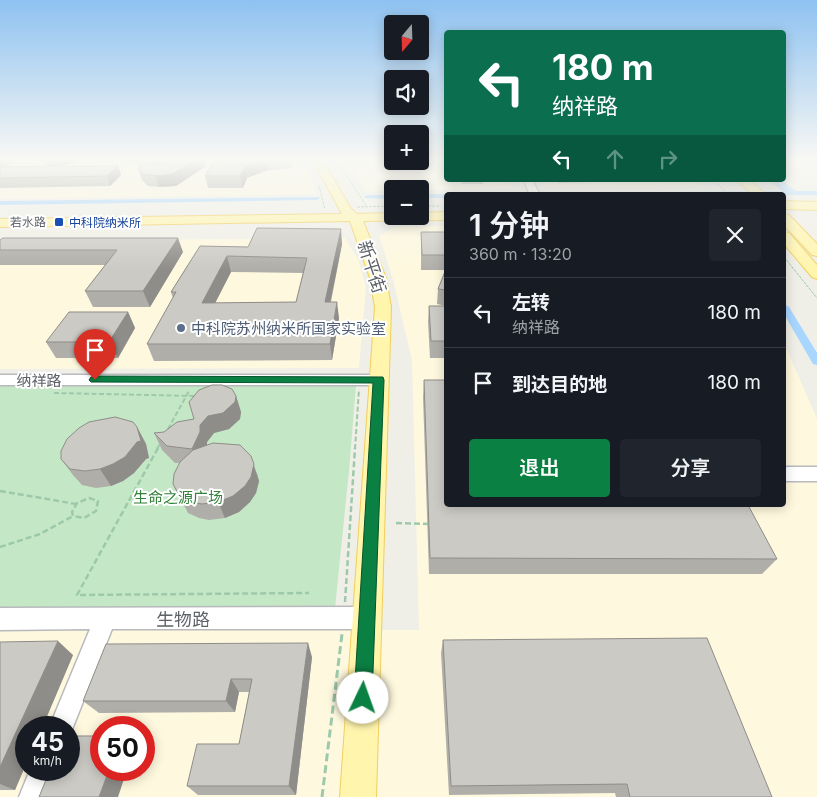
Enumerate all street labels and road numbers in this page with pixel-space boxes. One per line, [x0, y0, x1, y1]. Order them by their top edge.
street label: 若水路 [10, 214, 46, 230]
street label: 新平街 [354, 238, 390, 296]
street label: 纳祥路 [16, 371, 62, 390]
street label: 生物路 [156, 609, 210, 630]

